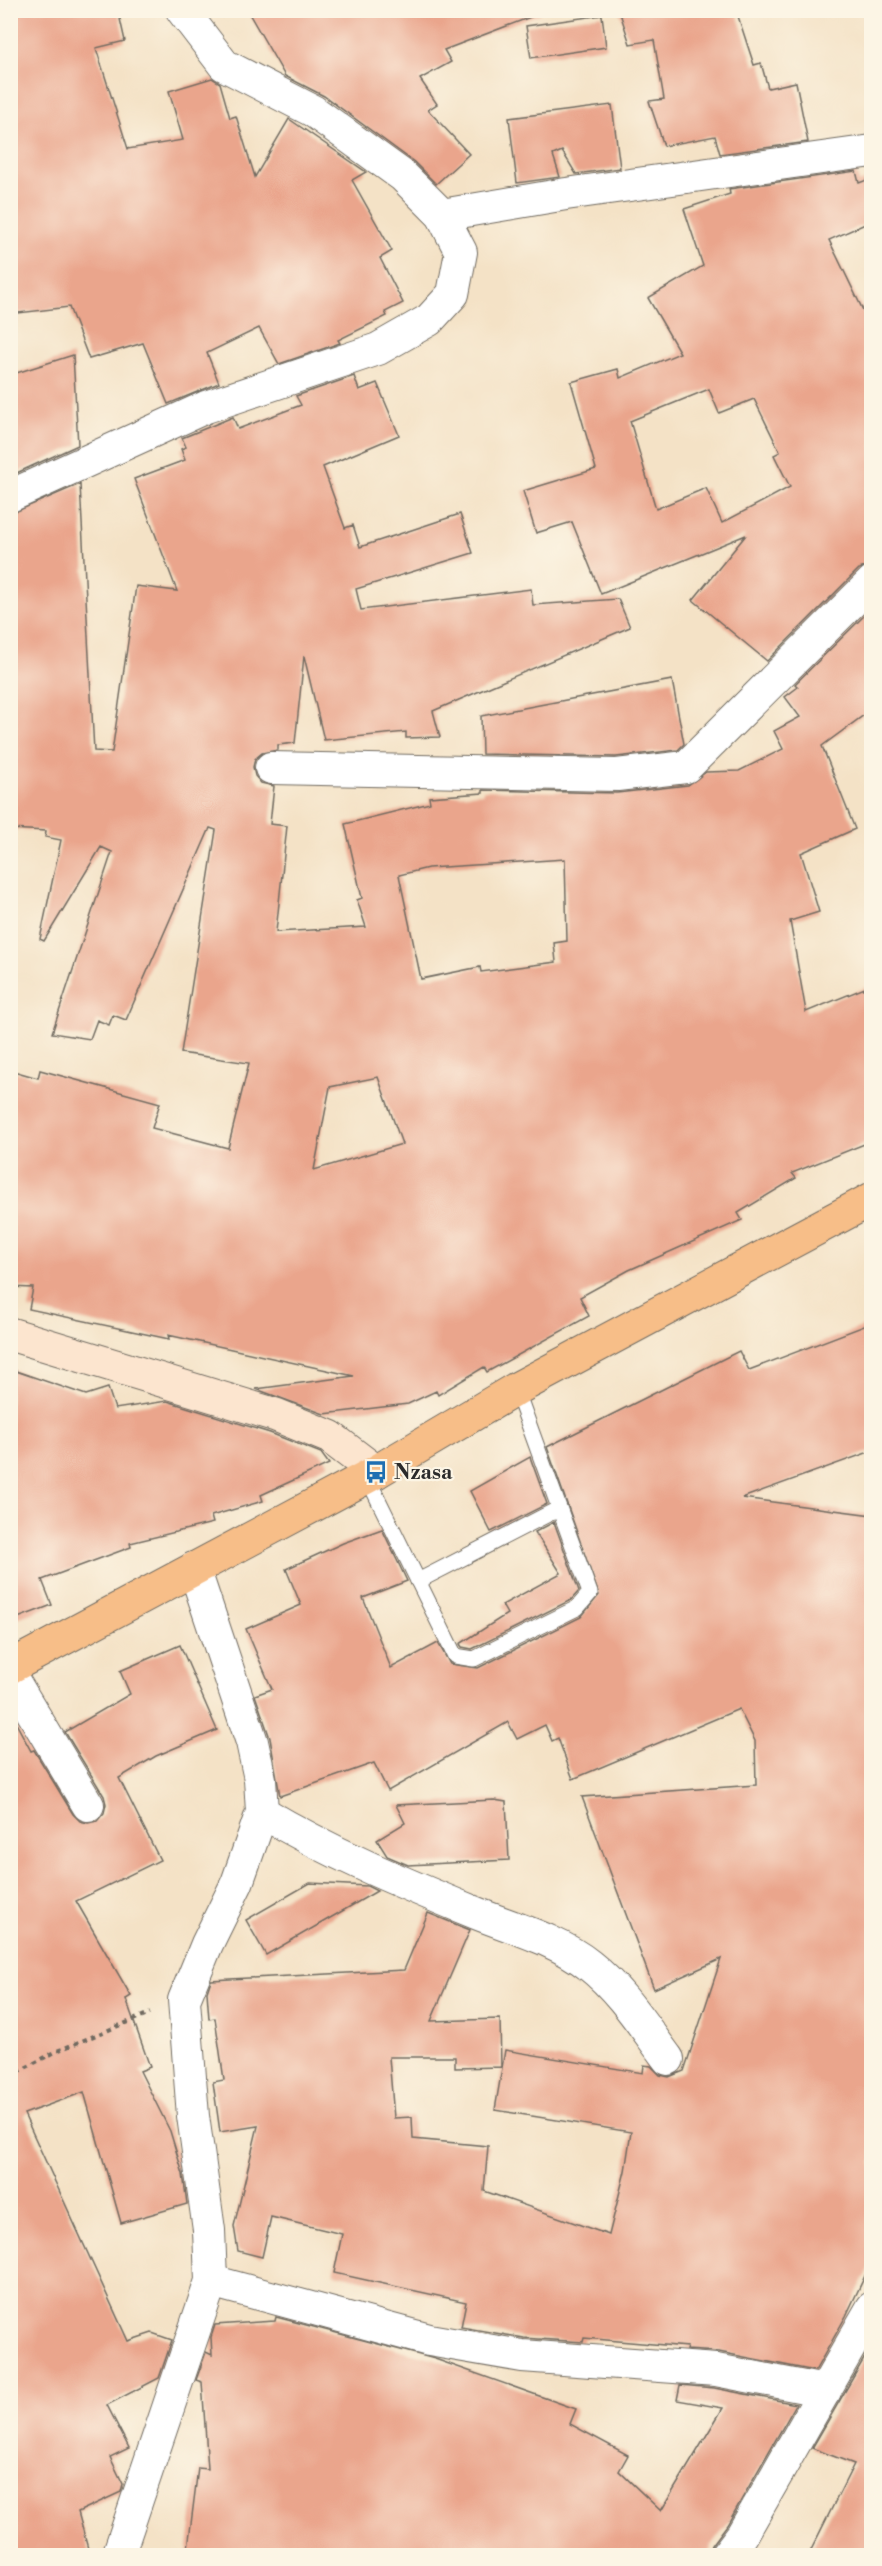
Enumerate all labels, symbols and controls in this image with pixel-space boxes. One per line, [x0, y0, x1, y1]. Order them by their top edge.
bus stop icon: Nzasa [363, 1459, 389, 1485]
place label: Nzasa [394, 1460, 453, 1486]

